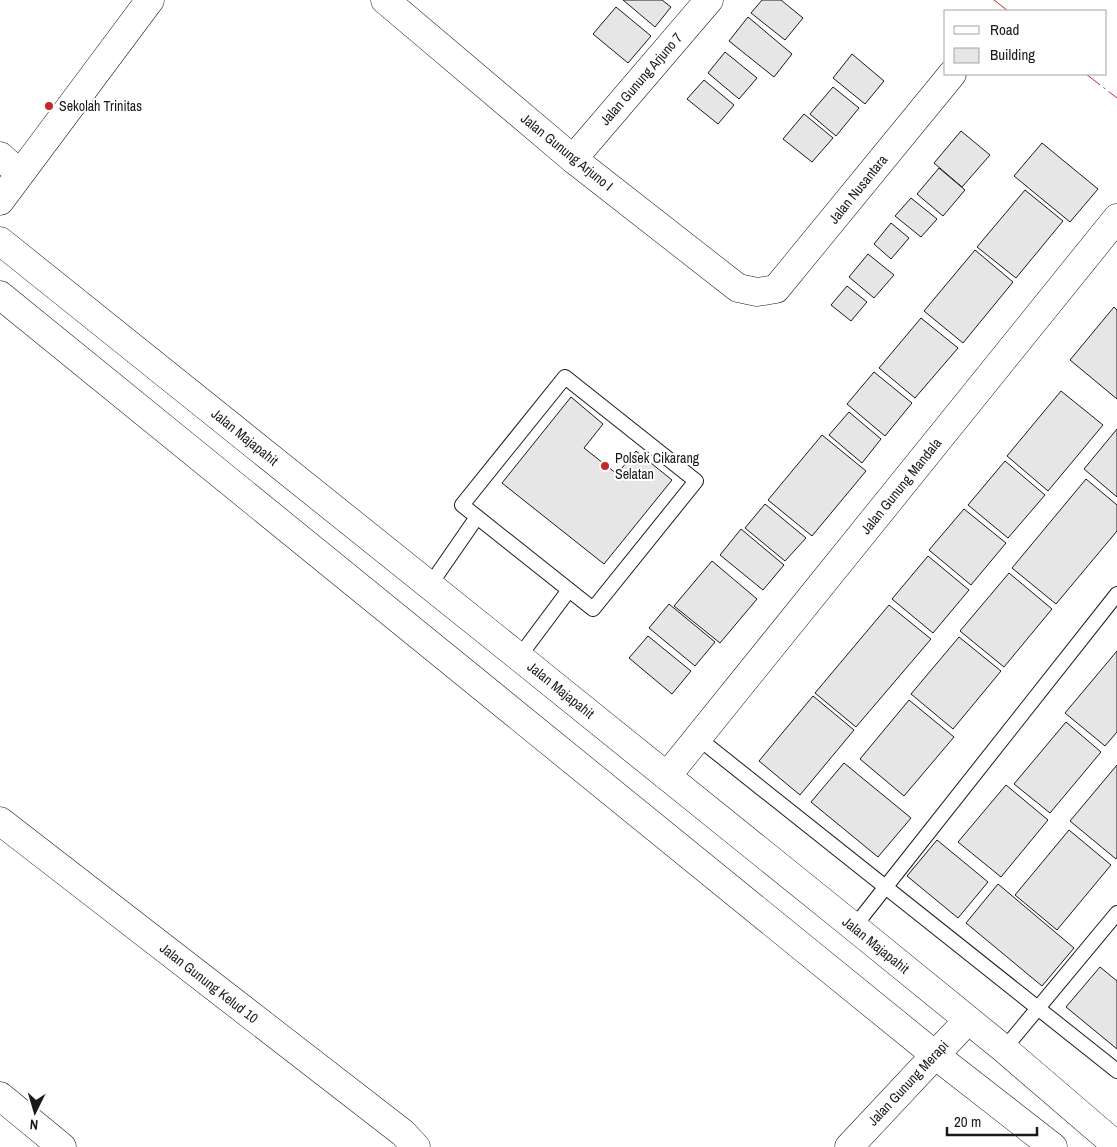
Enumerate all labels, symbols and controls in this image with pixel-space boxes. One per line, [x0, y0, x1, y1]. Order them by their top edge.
legend [944, 10, 1107, 75]
text: Road [990, 19, 1019, 40]
street label: Jalan Gunung Arjuno 7 [596, 29, 686, 129]
text: Building [990, 44, 1035, 65]
place label: Sekolah Trinitas [59, 97, 142, 115]
marker: Sekolah Trinitas [43, 100, 55, 112]
street label: Jalan Gunung Arjuno I [517, 109, 617, 195]
street label: Jalan Nusantara [825, 150, 892, 227]
street label: Jalan Majapahit [208, 405, 282, 469]
street label: Jalan Gunung Mandala [857, 434, 946, 538]
place label: Polsek Cikarang Selatan [615, 449, 700, 483]
marker: Polsek Cikarang Selatan [599, 460, 611, 472]
street label: Jalan Majapahit [524, 658, 598, 722]
street label: Jalan Majapahit [839, 913, 913, 977]
street label: Jalan Gunung Kelud 10 [156, 939, 262, 1027]
street label: Jalan Gunung Merapi [864, 1036, 952, 1130]
north arrow [10, 1087, 60, 1137]
scale bar [947, 1104, 1037, 1136]
text: 20 m [954, 1111, 981, 1132]
text: N [29, 1116, 39, 1134]

